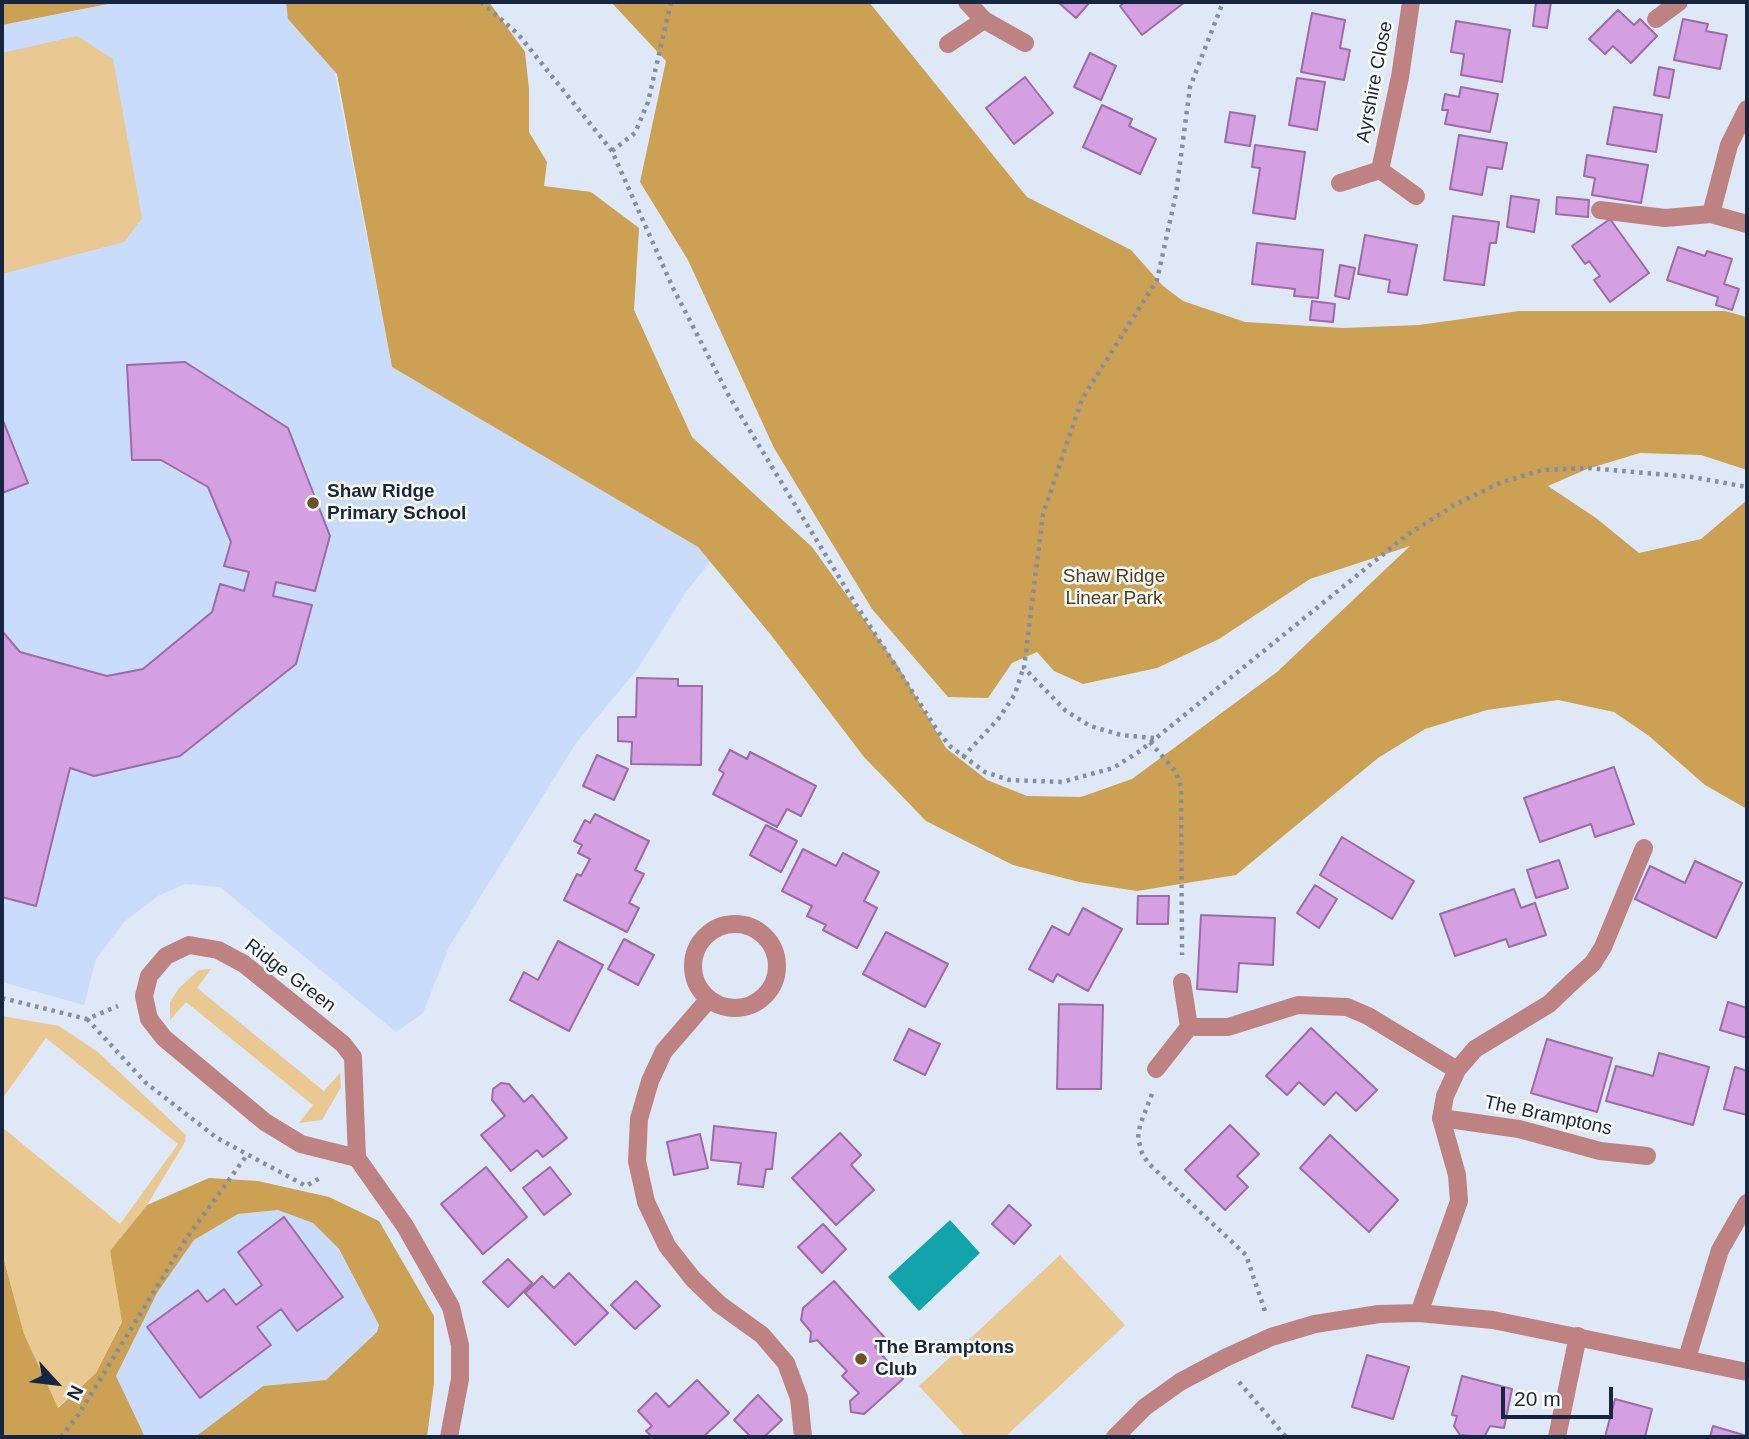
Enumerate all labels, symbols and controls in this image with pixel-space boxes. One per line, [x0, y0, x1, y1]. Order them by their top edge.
street label: Ayrshire Close [1352, 19, 1398, 145]
place label: Shaw Ridge Primary School [327, 481, 466, 525]
marker: Shaw Ridge Primary School [305, 495, 321, 511]
park label: Shaw Ridge Linear Park [1063, 566, 1165, 610]
street label: Ridge Green [240, 934, 340, 1018]
street label: The Bramptons [1482, 1091, 1614, 1141]
place label: The Bramptons Club [875, 1337, 1014, 1381]
north arrow [21, 1348, 91, 1418]
marker: The Bramptons Club [853, 1351, 869, 1367]
scale bar [1504, 1372, 1616, 1416]
text: N [63, 1382, 88, 1404]
text: 20 m [1514, 1387, 1561, 1410]

